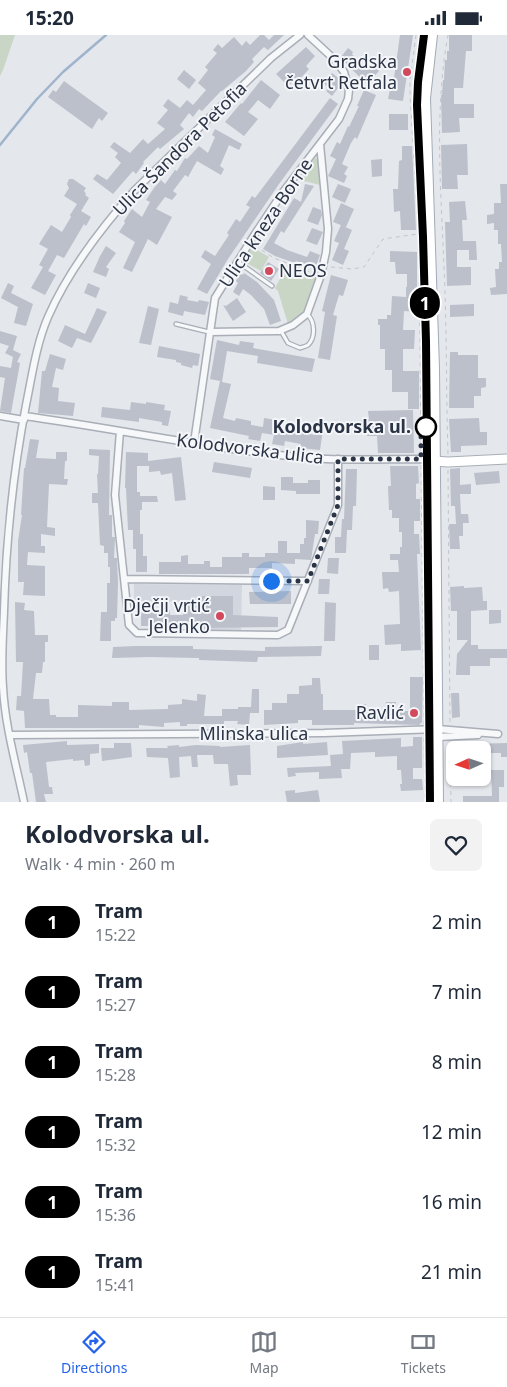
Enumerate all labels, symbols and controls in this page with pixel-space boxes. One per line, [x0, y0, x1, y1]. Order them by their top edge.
text: 15:20 [25, 5, 74, 31]
place label: Gradska četvrt Retfala [285, 49, 397, 94]
marker: Gradska četvrt Retfala [401, 66, 413, 78]
street label: Ulica Šandora Petofia [107, 76, 251, 220]
street label: Ulica kneza Borne [213, 153, 317, 292]
place label: NEOS [279, 258, 327, 282]
marker: NEOS [263, 265, 275, 277]
line badge: 1 [409, 287, 441, 319]
text: 1 [420, 291, 430, 315]
place label: Kolodvorska ul. [272, 414, 411, 438]
marker: Kolodvorska ul. [415, 416, 437, 438]
street label: Kolodvorska ulica [175, 427, 325, 469]
your location [259, 569, 284, 594]
place label: Dječji vrtić Jelenko [123, 593, 210, 638]
marker: Dječji vrtić Jelenko [214, 610, 226, 622]
place label: Ravlić [356, 700, 404, 724]
marker: Ravlić [408, 707, 420, 719]
street label: Mlinska ulica [200, 721, 308, 745]
north arrow [446, 741, 491, 786]
map controls [446, 741, 491, 786]
text: Kolodvorska ul. [25, 817, 210, 850]
button: heart [430, 819, 482, 871]
text: Walk · 4 min · 260 m [25, 853, 175, 875]
text: Tram [95, 898, 143, 924]
text: 2 min [432, 909, 482, 935]
text: 1 [47, 910, 58, 934]
text: 15:22 [95, 924, 136, 946]
text: Tram [95, 968, 143, 994]
text: 7 min [432, 979, 482, 1005]
text: 1 [47, 980, 58, 1004]
text: 15:27 [95, 994, 136, 1016]
text: Tram [95, 1038, 143, 1064]
text: 8 min [432, 1049, 482, 1075]
text: 1 [47, 1050, 58, 1074]
text: 15:28 [95, 1064, 136, 1086]
text: Tram [95, 1108, 143, 1134]
text: 12 min [421, 1119, 482, 1145]
text: 1 [47, 1120, 58, 1144]
text: 15:32 [95, 1134, 136, 1156]
text: Tram [95, 1178, 143, 1204]
text: 16 min [421, 1189, 482, 1215]
text: 1 [47, 1190, 58, 1214]
text: 15:36 [95, 1204, 136, 1226]
text: Tram [95, 1248, 143, 1274]
text: 21 min [421, 1259, 482, 1285]
text: 1 [47, 1260, 58, 1284]
text: 15:41 [95, 1274, 136, 1296]
tab: Directions [61, 1328, 127, 1377]
tab: Map [250, 1328, 279, 1377]
tab: Tickets [401, 1328, 446, 1377]

